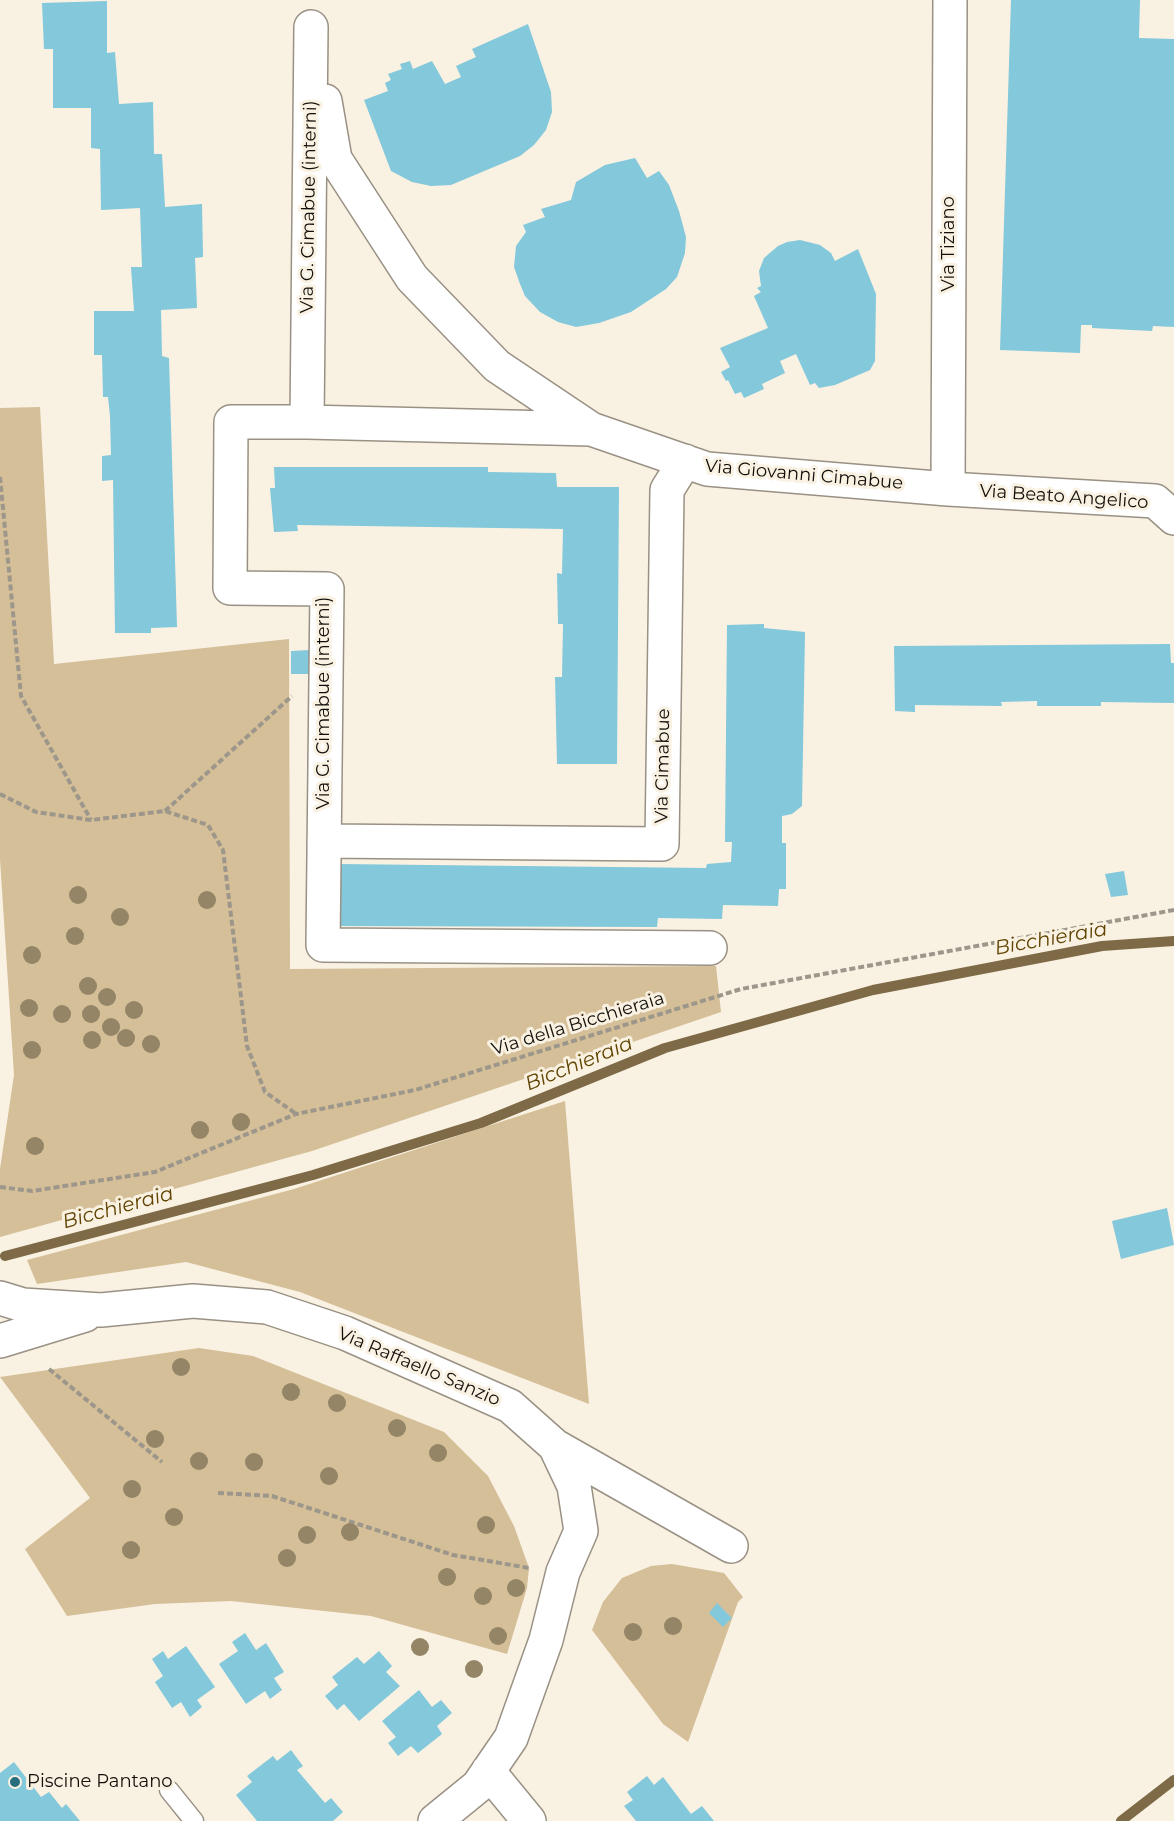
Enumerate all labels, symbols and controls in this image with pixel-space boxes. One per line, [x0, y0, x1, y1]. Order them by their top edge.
street label: Via G. Cimabue (interni) [296, 100, 322, 314]
street label: Via Tiziano [938, 196, 960, 292]
street label: Via Giovanni Cimabue [704, 456, 904, 494]
street label: Via Beato Angelico [979, 480, 1149, 514]
street label: Via G. Cimabue (interni) [313, 596, 335, 810]
street label: Via Cimabue [651, 708, 675, 824]
water label: Bicchieraia [993, 917, 1109, 961]
street label: Via della Bicchieraia [489, 987, 667, 1061]
water label: Bicchieraia [522, 1032, 636, 1096]
water label: Bicchieraia [60, 1182, 176, 1234]
street label: Via Raffaello Sanzio [335, 1323, 503, 1411]
place label: Piscine Pantano [27, 1771, 173, 1793]
marker: Piscine Pantano [8, 1775, 22, 1789]

